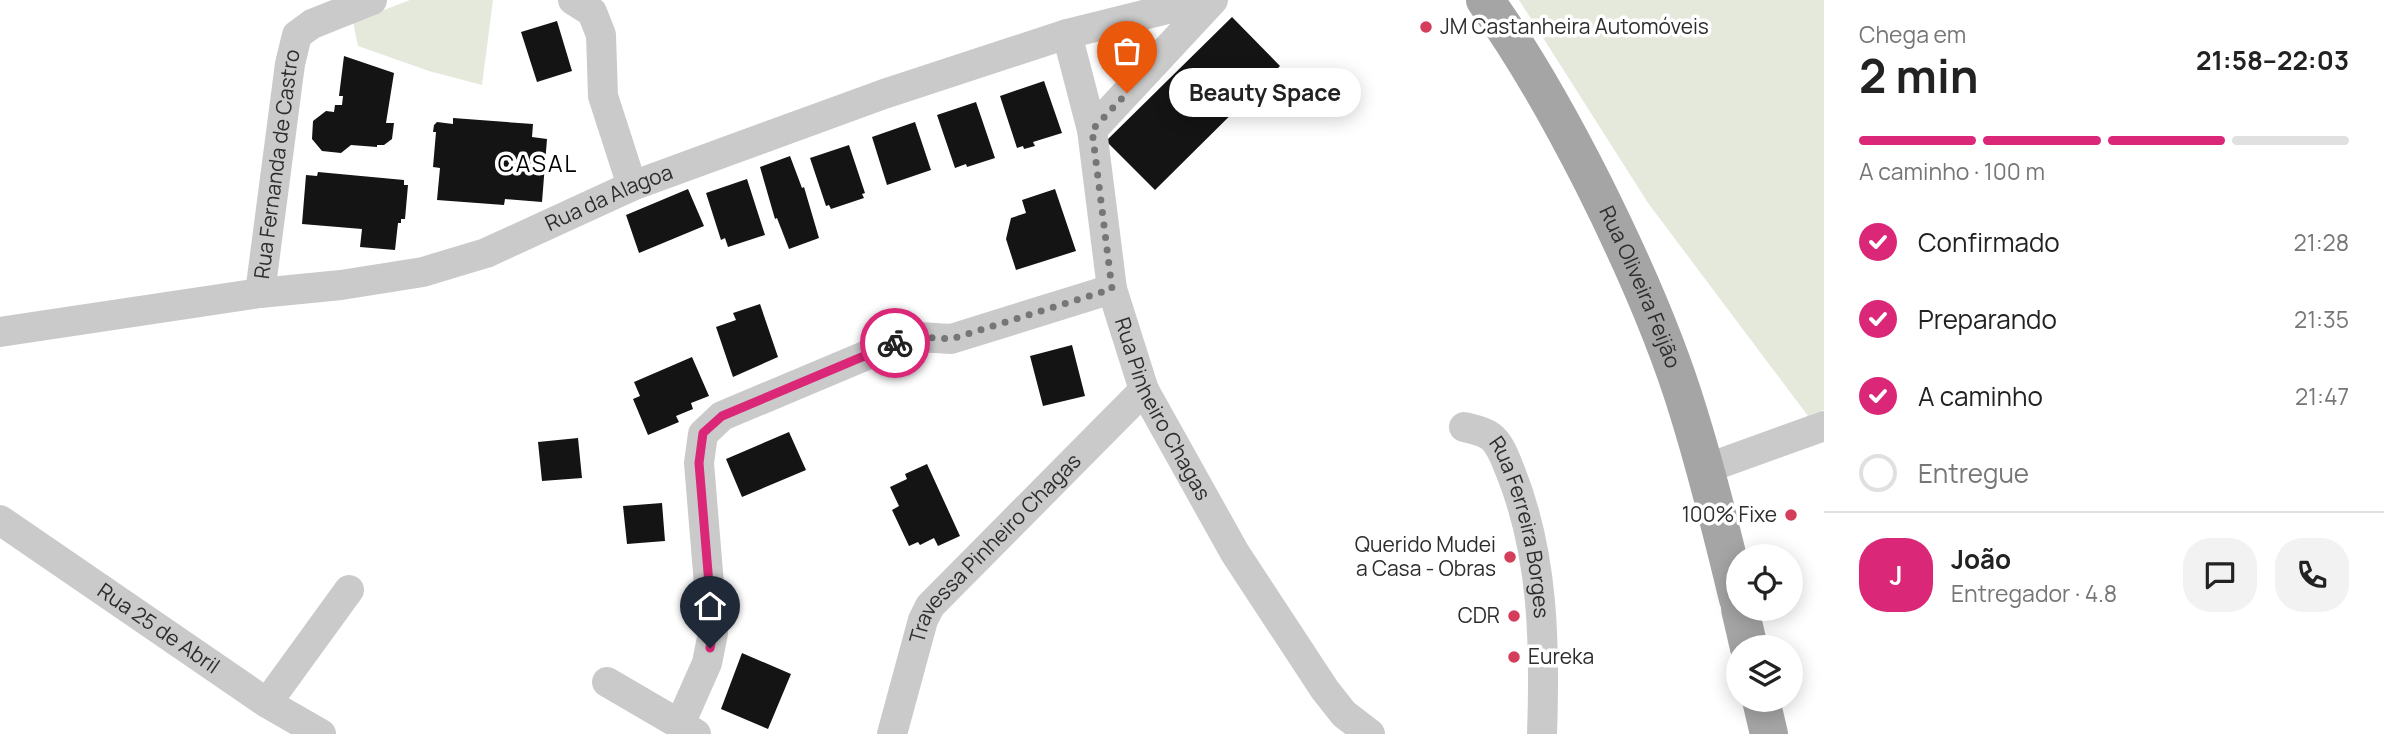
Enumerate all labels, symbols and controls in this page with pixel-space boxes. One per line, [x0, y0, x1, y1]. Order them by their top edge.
place label: JM Castanheira Automóveis [1440, 12, 1709, 40]
text: Chega em [1859, 18, 1966, 50]
marker: JM Castanheira Automóveis [1418, 19, 1434, 35]
pin [1097, 21, 1157, 93]
icon: bag [1108, 32, 1146, 70]
text: 21:58–22:03 [2196, 42, 2349, 78]
text: 2 min [1859, 44, 1979, 107]
street label: Rua Fernanda de Castro [247, 46, 306, 281]
callout: Beauty Space [1169, 68, 1362, 118]
text: Beauty Space [1189, 76, 1341, 108]
district label: CASAL [498, 147, 578, 179]
text: A caminho · 100 m [1859, 155, 2045, 187]
street label: Rua da Alagoa [540, 157, 676, 237]
street label: Rua Oliveira Feijão [1593, 201, 1688, 372]
icon: check [1859, 223, 1897, 261]
text: Confirmado [1918, 224, 2060, 260]
text: 21:28 [2294, 226, 2349, 258]
icon: check [1859, 300, 1897, 338]
text: Preparando [1918, 301, 2057, 337]
text: 21:35 [2294, 303, 2349, 335]
courier [860, 308, 930, 378]
street label: Rua Pinheiro Chagas [1109, 314, 1218, 505]
icon: bike [876, 324, 914, 362]
icon: check [1859, 377, 1897, 415]
text: A caminho [1918, 378, 2043, 414]
text: 21:47 [2295, 380, 2349, 412]
street label: Rua Ferreira Borges [1483, 430, 1556, 619]
street label: Travessa Pinheiro Chagas [902, 447, 1087, 646]
text: Entregue [1918, 455, 2029, 491]
place label: 100% Fixe [1682, 500, 1777, 528]
marker: 100% Fixe [1783, 507, 1799, 523]
place label: Querido Mudei a Casa - Obras [1355, 530, 1496, 582]
button: chat [2183, 538, 2257, 612]
button: phone [2275, 538, 2349, 612]
text: João [1951, 541, 2011, 577]
map controls [1726, 544, 1803, 712]
button: locate [1726, 544, 1803, 621]
marker: Querido Mudei a Casa - Obras [1502, 549, 1518, 565]
text: J [1889, 557, 1903, 593]
street label: Rua 25 de Abril [92, 576, 225, 679]
pin [680, 576, 740, 648]
text: Entregador · 4.8 [1951, 577, 2117, 609]
icon: home [691, 587, 729, 625]
place label: CDR [1458, 601, 1500, 629]
marker: CDR [1506, 608, 1522, 624]
button: layers [1726, 635, 1803, 712]
place label: Eureka [1528, 642, 1594, 670]
marker: Eureka [1506, 649, 1522, 665]

